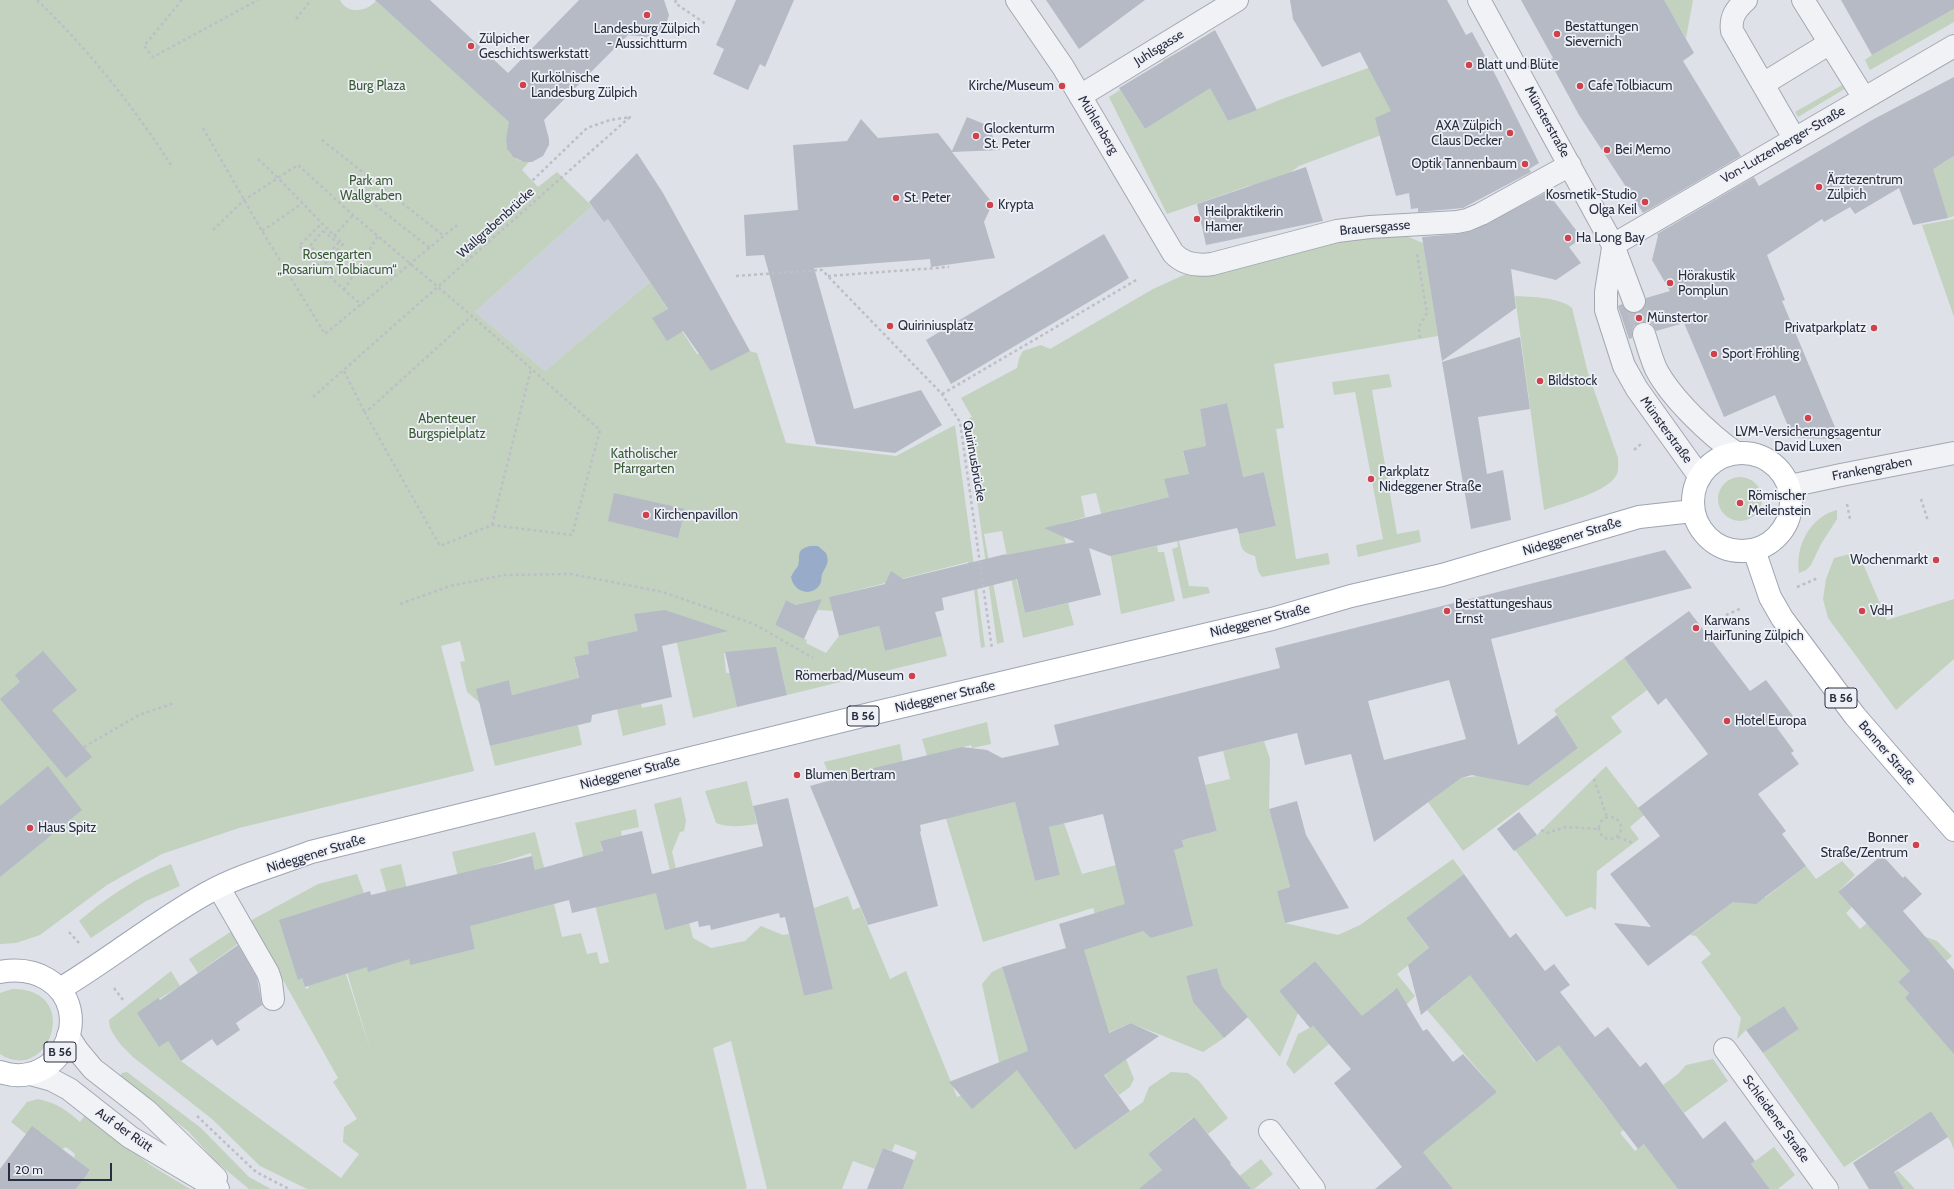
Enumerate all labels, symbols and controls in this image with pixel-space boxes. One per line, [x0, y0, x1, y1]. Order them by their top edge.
marker: Landesburg Zülpich - Aussichtturm [642, 10, 652, 20]
place label: Bestattungen Sievernich [1565, 19, 1639, 50]
place label: Landesburg Zülpich - Aussichtturm [594, 21, 700, 52]
street label: Juhlsgasse [1131, 27, 1187, 69]
marker: Bestattungen Sievernich [1552, 29, 1562, 39]
place label: Zülpicher Geschichtswerkstatt [479, 31, 589, 62]
marker: Zülpicher Geschichtswerkstatt [466, 41, 476, 51]
place label: Blatt und Blüte [1477, 57, 1558, 73]
marker: Blatt und Blüte [1464, 60, 1474, 70]
place label: Kurkölnische Landesburg Zülpich [531, 70, 637, 101]
park label: Burg Plaza [349, 78, 405, 94]
place label: Kirche/Museum [969, 78, 1054, 94]
place label: Cafe Tolbiacum [1588, 78, 1672, 94]
marker: Kurkölnische Landesburg Zülpich [518, 80, 528, 90]
marker: Kirche/Museum [1057, 81, 1067, 91]
marker: Cafe Tolbiacum [1575, 81, 1585, 91]
street label: Münsterstraße [1521, 84, 1573, 160]
street label: Mühlenberg [1074, 93, 1122, 157]
street label: Von-Lutzenberger-Straße [1718, 103, 1848, 187]
place label: AXA Zülpich Claus Decker [1431, 118, 1502, 149]
place label: Glockenturm St. Peter [984, 121, 1055, 152]
marker: AXA Zülpich Claus Decker [1505, 128, 1515, 138]
marker: Glockenturm St. Peter [971, 131, 981, 141]
place label: Bei Memo [1615, 142, 1671, 158]
marker: Bei Memo [1602, 145, 1612, 155]
place label: Optik Tannenbaum [1412, 156, 1517, 172]
marker: Optik Tannenbaum [1520, 159, 1530, 169]
place label: Ärztezentrum Zülpich [1827, 172, 1903, 203]
park label: Park am Wallgraben [340, 173, 402, 204]
marker: Ärztezentrum Zülpich [1814, 182, 1824, 192]
street label: Wallgrabenbrücke [454, 184, 538, 262]
place label: Kosmetik-Studio Olga Keil [1546, 187, 1637, 218]
place label: St. Peter [904, 190, 950, 206]
marker: St. Peter [891, 193, 901, 203]
place label: Krypta [998, 197, 1034, 213]
marker: Kosmetik-Studio Olga Keil [1640, 197, 1650, 207]
marker: Krypta [985, 200, 995, 210]
place label: Heilpraktikerin Hamer [1205, 204, 1283, 235]
marker: Heilpraktikerin Hamer [1192, 214, 1202, 224]
street label: Brauersgasse [1339, 217, 1411, 239]
place label: Ha Long Bay [1576, 230, 1645, 246]
marker: Ha Long Bay [1563, 233, 1573, 243]
park label: Rosengarten „Rosarium Tolbiacum“ [277, 247, 397, 278]
place label: Hörakustik Pomplun [1678, 268, 1735, 299]
marker: Hörakustik Pomplun [1665, 278, 1675, 288]
place label: Münstertor [1647, 310, 1708, 326]
marker: Münstertor [1634, 313, 1644, 323]
place label: Quiriniusplatz [898, 318, 974, 334]
place label: Privatparkplatz [1785, 320, 1866, 336]
marker: Quiriniusplatz [885, 321, 895, 331]
marker: Privatparkplatz [1869, 323, 1879, 333]
place label: Sport Fröhling [1722, 346, 1799, 362]
marker: Sport Fröhling [1709, 349, 1719, 359]
place label: Bildstock [1548, 373, 1597, 389]
marker: Bildstock [1535, 376, 1545, 386]
street label: Münsterstraße [1636, 393, 1696, 467]
park label: Abenteuer Burgspielplatz [408, 411, 486, 442]
marker: LVM-Versicherungsagentur David Luxen [1803, 413, 1813, 423]
street label: Quirinusbrücke [959, 419, 989, 503]
place label: LVM-Versicherungsagentur David Luxen [1735, 424, 1881, 455]
park label: Katholischer Pfarrgarten [611, 446, 677, 477]
street label: Frankengraben [1831, 454, 1913, 484]
place label: Parkplatz Nideggener Straße [1379, 464, 1481, 495]
marker: Parkplatz Nideggener Straße [1366, 474, 1376, 484]
place label: Römischer Meilenstein [1748, 488, 1811, 519]
marker: Römischer Meilenstein [1735, 498, 1745, 508]
place label: Kirchenpavillon [654, 507, 738, 523]
marker: Kirchenpavillon [641, 510, 651, 520]
street label: Nideggener Straße [1521, 515, 1623, 559]
place label: Wochenmarkt [1850, 552, 1928, 568]
marker: Wochenmarkt [1931, 555, 1941, 565]
place label: Bestattungeshaus Ernst [1455, 596, 1552, 627]
street label: Nideggener Straße [1208, 601, 1312, 641]
place label: VdH [1870, 603, 1893, 619]
marker: Bestattungeshaus Ernst [1442, 606, 1452, 616]
marker: VdH [1857, 606, 1867, 616]
place label: Karwans HairTuning Zülpich [1704, 613, 1804, 644]
marker: Karwans HairTuning Zülpich [1691, 623, 1701, 633]
place label: Römerbad/Museum [795, 668, 904, 684]
marker: Römerbad/Museum [907, 671, 917, 681]
street label: Nideggener Straße [893, 678, 997, 716]
road number: B 56 [1825, 688, 1857, 708]
road number: B 56 [847, 706, 879, 726]
place label: Hotel Europa [1735, 713, 1806, 729]
marker: Hotel Europa [1722, 716, 1732, 726]
street label: Bonner Straße [1855, 718, 1919, 788]
street label: Nideggener Straße [578, 753, 682, 793]
place label: Blumen Bertram [805, 767, 895, 783]
marker: Blumen Bertram [792, 770, 802, 780]
place label: Haus Spitz [38, 820, 96, 836]
marker: Haus Spitz [25, 823, 35, 833]
place label: Bonner Straße/Zentrum [1820, 830, 1908, 861]
street label: Nideggener Straße [265, 832, 367, 876]
marker: Bonner Straße/Zentrum [1911, 840, 1921, 850]
road number: B 56 [44, 1042, 76, 1062]
street label: Schleidener Straße [1739, 1072, 1813, 1166]
street label: Auf der Rütt [92, 1105, 156, 1155]
scale bar [10, 1155, 114, 1181]
text: 20 m [15, 1162, 43, 1177]

